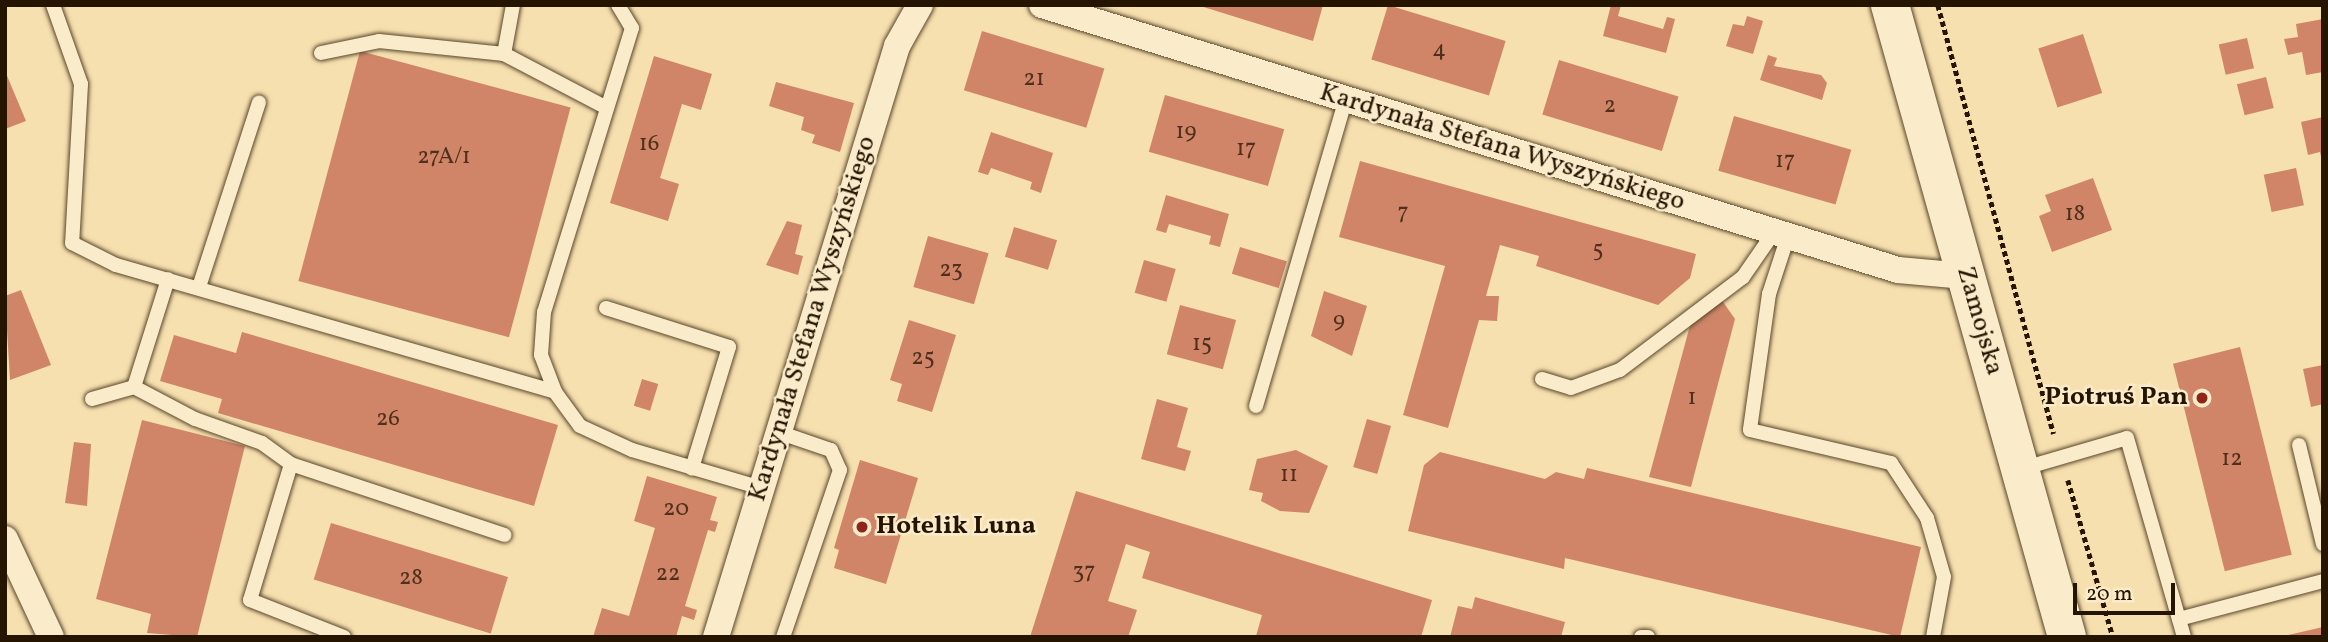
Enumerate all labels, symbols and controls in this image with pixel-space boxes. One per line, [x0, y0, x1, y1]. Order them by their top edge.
house number: 4 [1432, 36, 1446, 64]
house number: 21 [1023, 65, 1045, 93]
street label: Kardynała Stefana Wyszyńskiego [1315, 77, 1689, 219]
house number: 2 [1604, 92, 1616, 120]
house number: 19 [1176, 118, 1196, 146]
house number: 16 [639, 130, 659, 158]
street label: Kardynała Stefana Wyszyńskiego [742, 132, 884, 506]
house number: 17 [1236, 135, 1256, 163]
house number: 27A/1 [417, 143, 471, 171]
house number: 17 [1775, 147, 1795, 175]
house number: 7 [1397, 199, 1409, 227]
house number: 18 [2065, 200, 2085, 228]
house number: 5 [1592, 236, 1604, 264]
house number: 23 [939, 256, 963, 284]
street label: Zamojska [1949, 263, 2009, 379]
house number: 9 [1333, 307, 1345, 335]
house number: 15 [1192, 330, 1212, 358]
house number: 25 [911, 344, 935, 372]
place label: Piotruś Pan [2045, 382, 2188, 414]
house number: 1 [1688, 384, 1696, 412]
marker: Piotruś Pan [2194, 390, 2210, 406]
house number: 26 [376, 405, 400, 433]
house number: 12 [2221, 445, 2243, 473]
house number: 11 [1280, 461, 1298, 489]
house number: 20 [663, 495, 689, 523]
place label: Hotelik Luna [876, 511, 1036, 543]
marker: Hotelik Luna [854, 519, 870, 535]
house number: 37 [1073, 558, 1095, 586]
house number: 22 [656, 560, 680, 588]
house number: 28 [399, 564, 423, 592]
scale bar [2076, 568, 2178, 612]
text: 20 m [2086, 580, 2132, 609]

